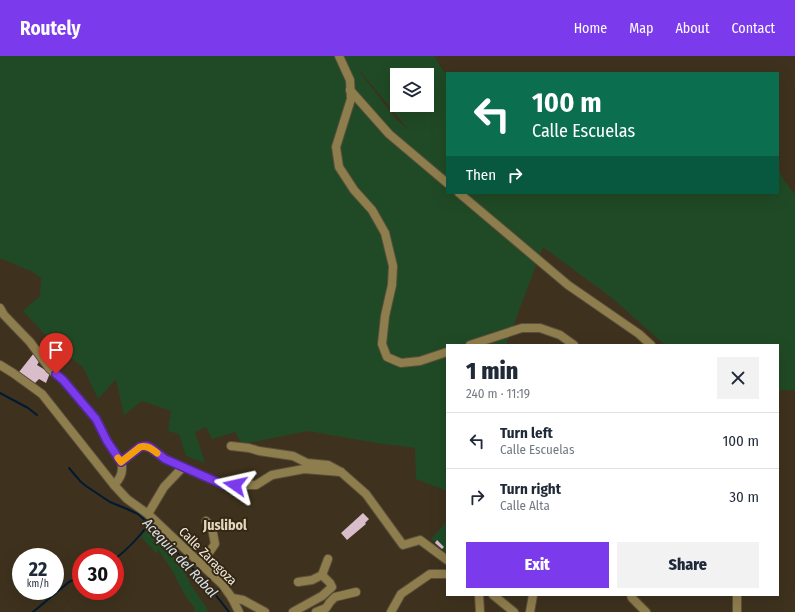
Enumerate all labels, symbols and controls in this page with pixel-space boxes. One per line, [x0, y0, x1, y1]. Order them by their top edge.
text: Routely [20, 17, 80, 40]
text: Home [574, 20, 607, 37]
text: Map [629, 20, 653, 37]
text: About [675, 20, 710, 37]
text: Contact [732, 20, 775, 37]
map controls [390, 68, 434, 112]
button: layers [390, 68, 434, 112]
text: 100 m [532, 86, 602, 119]
icon: left [466, 88, 518, 140]
text: Calle Escuelas [532, 120, 635, 142]
icon: right [504, 164, 526, 186]
text: Then [466, 166, 496, 184]
pin [39, 333, 73, 374]
icon: arrive [45, 339, 67, 361]
text: 1 min [466, 357, 518, 385]
button: close [717, 357, 759, 399]
text: 240 m · 11:19 [466, 386, 530, 401]
text: Turn left [500, 424, 553, 442]
icon: left [466, 430, 488, 452]
text: 100 m [722, 432, 759, 450]
text: Calle Escuelas [500, 442, 574, 457]
position arrow [214, 464, 256, 506]
text: Turn right [500, 480, 561, 498]
icon: right [466, 486, 488, 508]
text: 30 m [729, 488, 759, 506]
text: Calle Alta [500, 498, 550, 513]
water label: Acequia del Rabal [138, 514, 221, 601]
district label: Juslibol [202, 517, 247, 534]
street label: Calle Zaragoza [176, 524, 240, 588]
button: Exit [466, 542, 609, 588]
button: Share [617, 542, 759, 588]
speed limit sign: 30 [72, 548, 124, 600]
text: 22 [29, 557, 47, 581]
text: km/h [27, 578, 49, 590]

